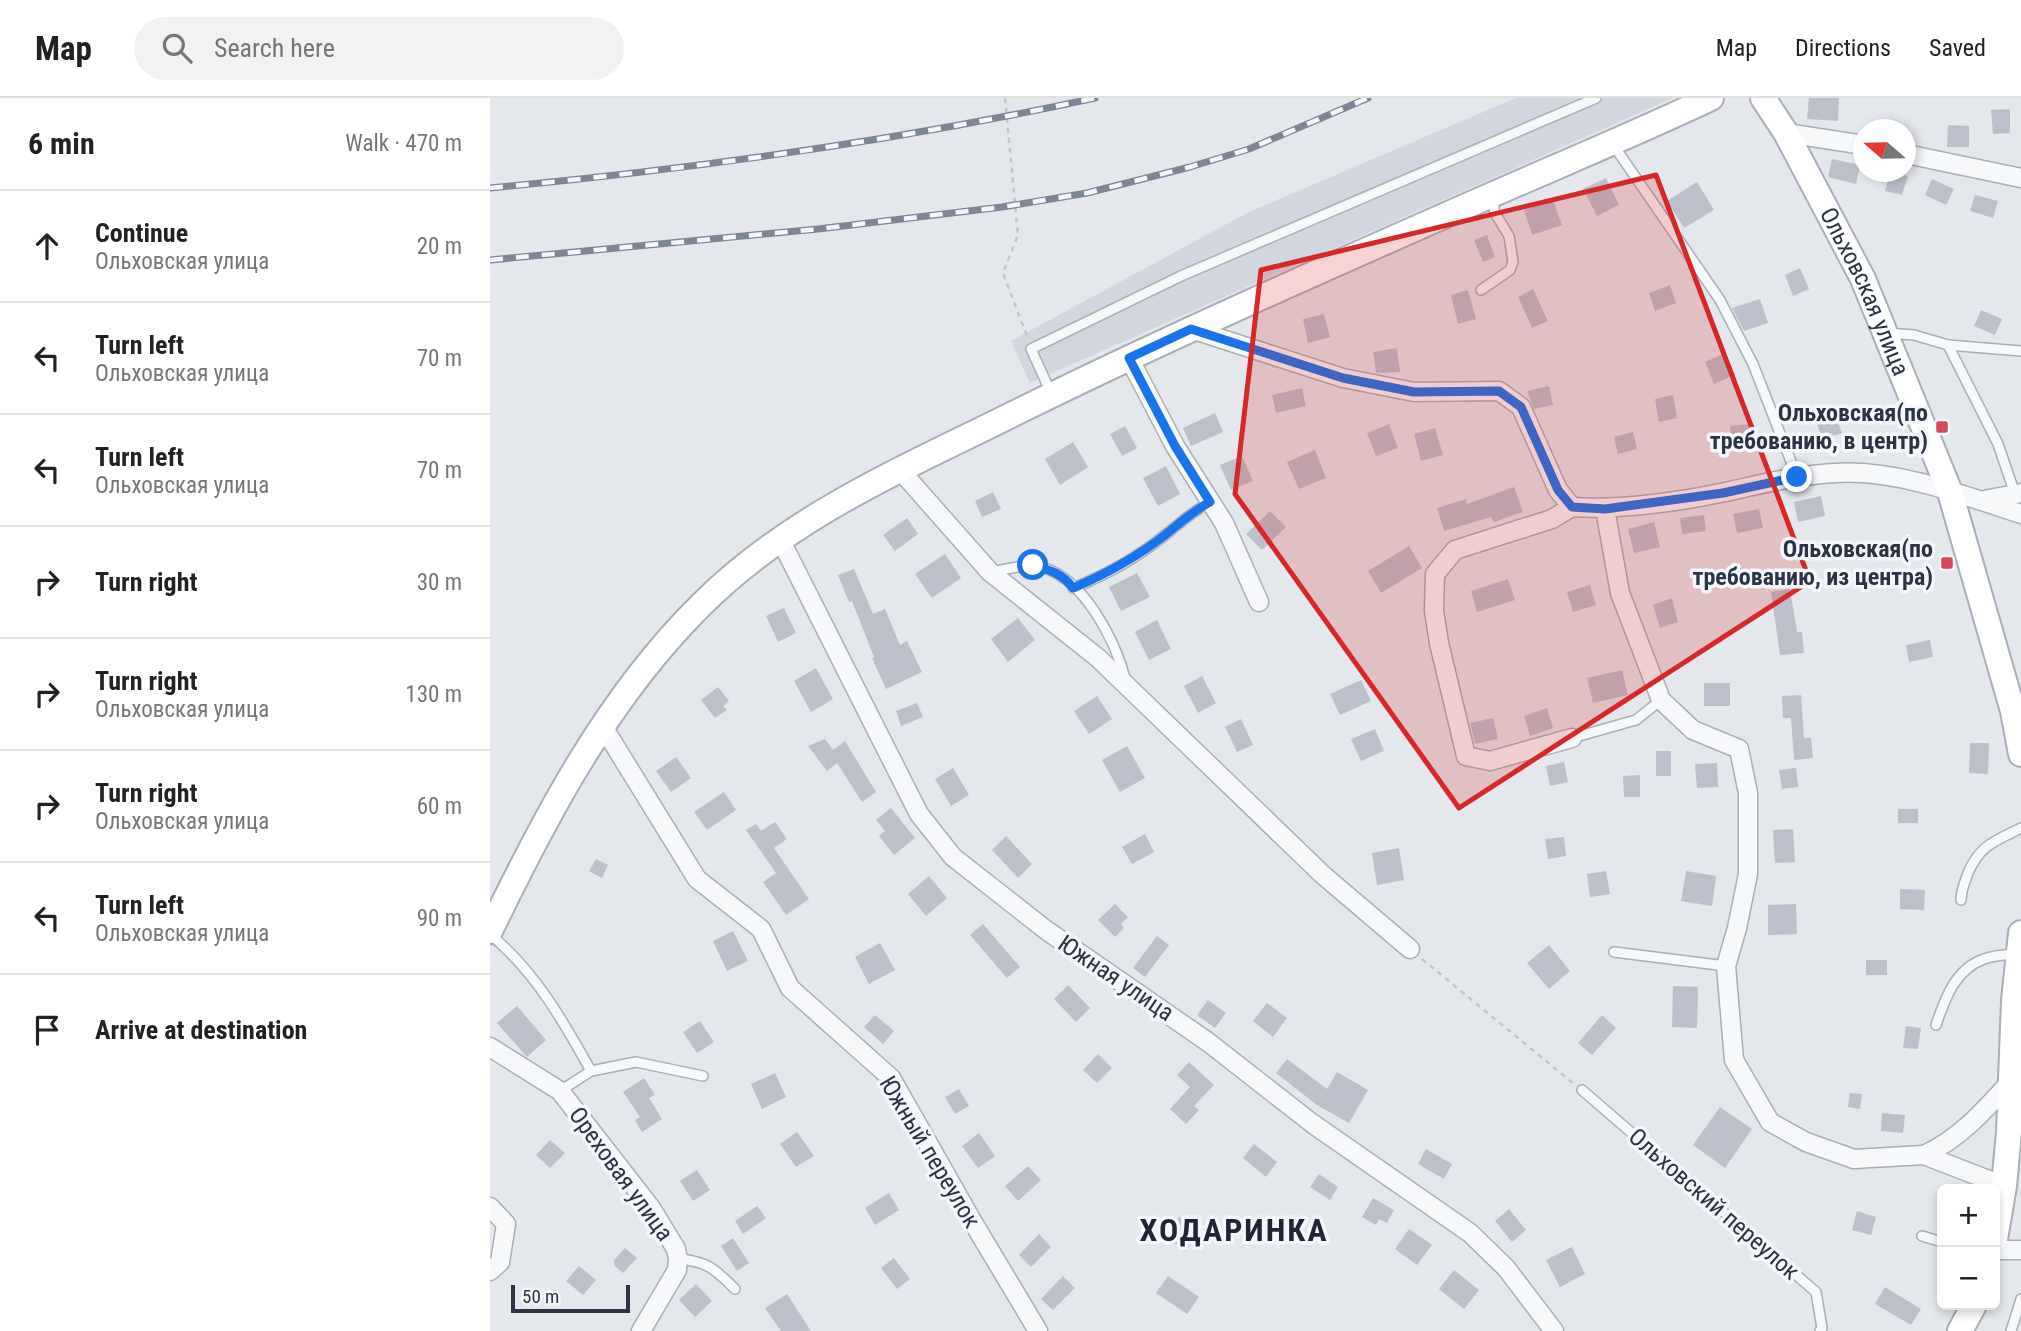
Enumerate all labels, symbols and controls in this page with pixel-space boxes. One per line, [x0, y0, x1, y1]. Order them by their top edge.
search box [134, 17, 624, 80]
text: Map [35, 29, 92, 68]
icon: search [158, 29, 196, 67]
text: Search here [214, 33, 335, 63]
text: Map [1716, 34, 1757, 62]
text: Directions [1795, 34, 1891, 62]
text: Saved [1929, 34, 1986, 62]
north arrow [1853, 119, 1916, 182]
text: 6 min [28, 126, 95, 161]
text: Walk · 470 m [345, 130, 462, 157]
street label: Ольховская улица [1814, 203, 1915, 380]
text: Continue [95, 218, 188, 248]
icon: ahead [28, 227, 66, 265]
text: 20 m [417, 233, 462, 260]
text: Ольховская улица [95, 248, 269, 275]
text: Turn left [95, 330, 184, 360]
icon: left [28, 339, 66, 377]
text: 70 m [417, 345, 462, 372]
text: Ольховская улица [95, 360, 269, 387]
place label: Ольховская(по требованию, в центр) [1710, 399, 1928, 455]
marker: Ольховская(по требованию, в центр) [1934, 419, 1950, 435]
text: Turn left [95, 442, 184, 472]
icon: left [28, 451, 66, 489]
text: 70 m [417, 457, 462, 484]
route end [1781, 461, 1812, 492]
text: Ольховская улица [95, 472, 269, 499]
place label: Ольховская(по требованию, из центра) [1693, 535, 1933, 591]
route start [1017, 549, 1048, 580]
marker: Ольховская(по требованию, из центра) [1939, 555, 1955, 571]
icon: right [28, 563, 66, 601]
text: Turn right [95, 567, 197, 597]
text: 30 m [417, 569, 462, 596]
text: Turn right [95, 666, 197, 696]
icon: right [28, 675, 66, 713]
text: 130 m [405, 681, 462, 708]
text: Ольховская улица [95, 696, 269, 723]
text: Turn right [95, 778, 197, 808]
icon: right [28, 787, 66, 825]
text: 60 m [417, 793, 462, 820]
text: Ольховская улица [95, 808, 269, 835]
text: Turn left [95, 890, 184, 920]
icon: left [28, 899, 66, 937]
text: 90 m [417, 905, 462, 932]
text: Ольховская улица [95, 920, 269, 947]
street label: Южная улица [1053, 929, 1179, 1027]
icon: arrive [28, 1011, 66, 1049]
text: Arrive at destination [95, 1015, 307, 1045]
street label: Южный переулок [874, 1071, 987, 1233]
street label: Ореховая улица [563, 1102, 679, 1246]
street label: Ольховский переулок [1623, 1122, 1805, 1286]
map controls [1937, 1184, 2000, 1310]
button: + [1937, 1184, 2000, 1247]
district label: ХОДАРИНКА [1139, 1211, 1329, 1249]
button: − [1937, 1247, 2000, 1310]
scale bar [511, 1282, 630, 1314]
text: 50 m [522, 1285, 559, 1308]

